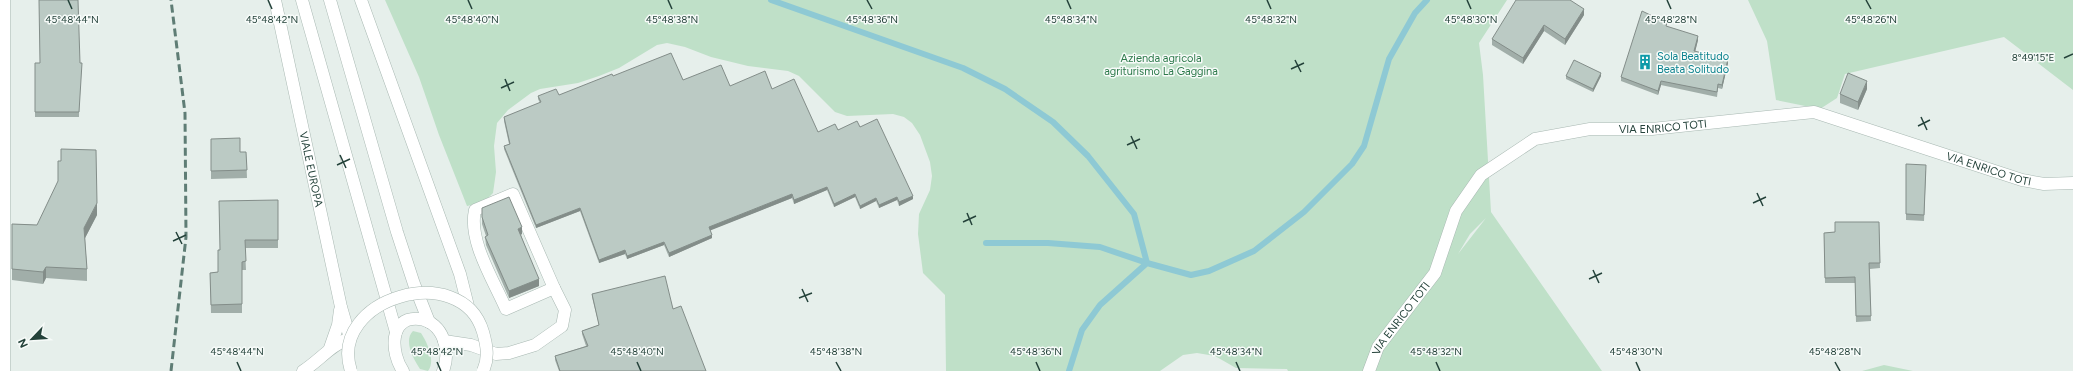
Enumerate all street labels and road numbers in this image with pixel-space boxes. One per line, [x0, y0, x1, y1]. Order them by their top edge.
street label: VIA ENRICO TOTI [1619, 117, 1708, 136]
street label: VIALE EUROPA [296, 130, 325, 209]
street label: VIA ENRICO TOTI [1945, 150, 2032, 189]
street label: VIA ENRICO TOTI [1370, 279, 1433, 357]

